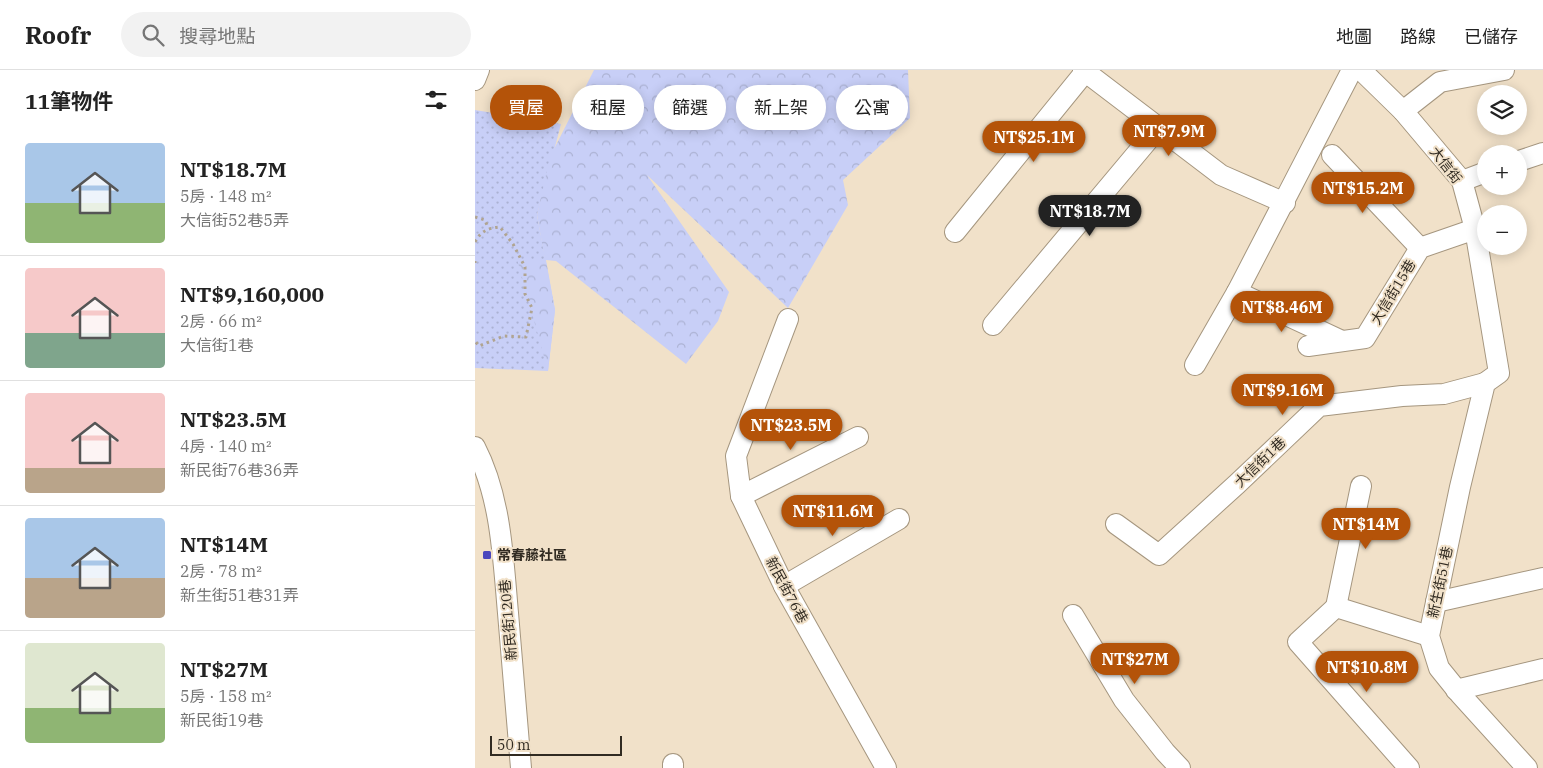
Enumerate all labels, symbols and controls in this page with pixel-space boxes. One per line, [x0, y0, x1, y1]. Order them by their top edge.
search box [121, 12, 471, 57]
text: Roofr [25, 19, 91, 51]
icon: search [139, 21, 167, 49]
text: 搜尋地點 [179, 24, 255, 48]
text: 地圖 [1336, 25, 1372, 48]
text: 路線 [1400, 25, 1436, 48]
text: 已儲存 [1464, 25, 1518, 48]
chip: 買屋 [490, 85, 562, 130]
chip: 租屋 [572, 85, 644, 130]
chip: 篩選 [654, 85, 726, 130]
chip: 新上架 [736, 85, 826, 130]
chip: 公寓 [836, 85, 908, 130]
map controls [1477, 85, 1527, 255]
button: layers [1477, 85, 1527, 135]
icon: filters [422, 86, 450, 114]
text: 11筆物件 [25, 87, 113, 115]
pin: NT$7.9M [1123, 114, 1215, 157]
pin: NT$25.1M [982, 121, 1086, 163]
text: NT$7.9M [1133, 121, 1205, 141]
text: NT$25.1M [993, 127, 1075, 147]
street label: 大信街 [1426, 143, 1466, 187]
button: + [1477, 145, 1527, 195]
text: NT$18.7M [180, 155, 287, 183]
icon: home [65, 163, 125, 223]
pin: NT$15.2M [1311, 172, 1415, 214]
text: NT$15.2M [1322, 178, 1404, 198]
text: 5房 · 148 m² [180, 186, 272, 206]
pin: NT$18.7M [1038, 194, 1142, 237]
text: NT$18.7M [1049, 201, 1131, 221]
button: − [1477, 205, 1527, 255]
text: 大信街52巷5弄 [180, 210, 289, 230]
street label: 大信街15巷 [1367, 256, 1419, 328]
text: NT$9,160,000 [180, 280, 324, 308]
icon: home [65, 288, 125, 348]
pin: NT$8.46M [1230, 290, 1334, 333]
text: NT$8.46M [1241, 297, 1323, 317]
text: 2房 · 66 m² [180, 311, 262, 331]
text: 大信街1巷 [180, 335, 254, 355]
pin: NT$9.16M [1231, 374, 1335, 416]
text: NT$9.16M [1242, 380, 1324, 400]
text: NT$23.5M [180, 405, 287, 433]
pin: NT$23.5M [739, 408, 843, 451]
icon: home [65, 413, 125, 473]
text: NT$23.5M [750, 415, 832, 435]
street label: 大信街1巷 [1231, 433, 1289, 491]
text: 4房 · 140 m² [180, 436, 272, 456]
text: 新民街76巷36弄 [180, 460, 298, 480]
pin: NT$11.6M [781, 494, 885, 537]
text: NT$11.6M [792, 501, 874, 521]
pin: NT$14M [1325, 508, 1407, 550]
text: NT$14M [1332, 514, 1400, 534]
text: NT$14M [180, 530, 268, 558]
icon: home [65, 538, 125, 598]
street label: 新生街51巷 [1424, 545, 1456, 619]
place label: 常春藤社區 [497, 546, 567, 564]
marker: 常春藤社區 [481, 549, 493, 561]
street label: 新民街76巷 [762, 554, 812, 626]
text: 2房 · 78 m² [180, 561, 262, 581]
street label: 新民街120巷 [495, 579, 521, 661]
text: 新生街51巷31弄 [180, 585, 298, 605]
pin: NT$27M [1094, 642, 1176, 685]
text: NT$27M [1101, 649, 1169, 669]
pin: NT$10.8M [1315, 650, 1419, 693]
text: NT$27M [180, 655, 268, 683]
text: NT$10.8M [1326, 657, 1408, 677]
icon: home [65, 663, 125, 723]
text: 5房 · 158 m² [180, 686, 272, 706]
text: 新民街19巷 [180, 710, 263, 730]
scale bar [490, 733, 623, 756]
text: 50 m [497, 736, 530, 754]

